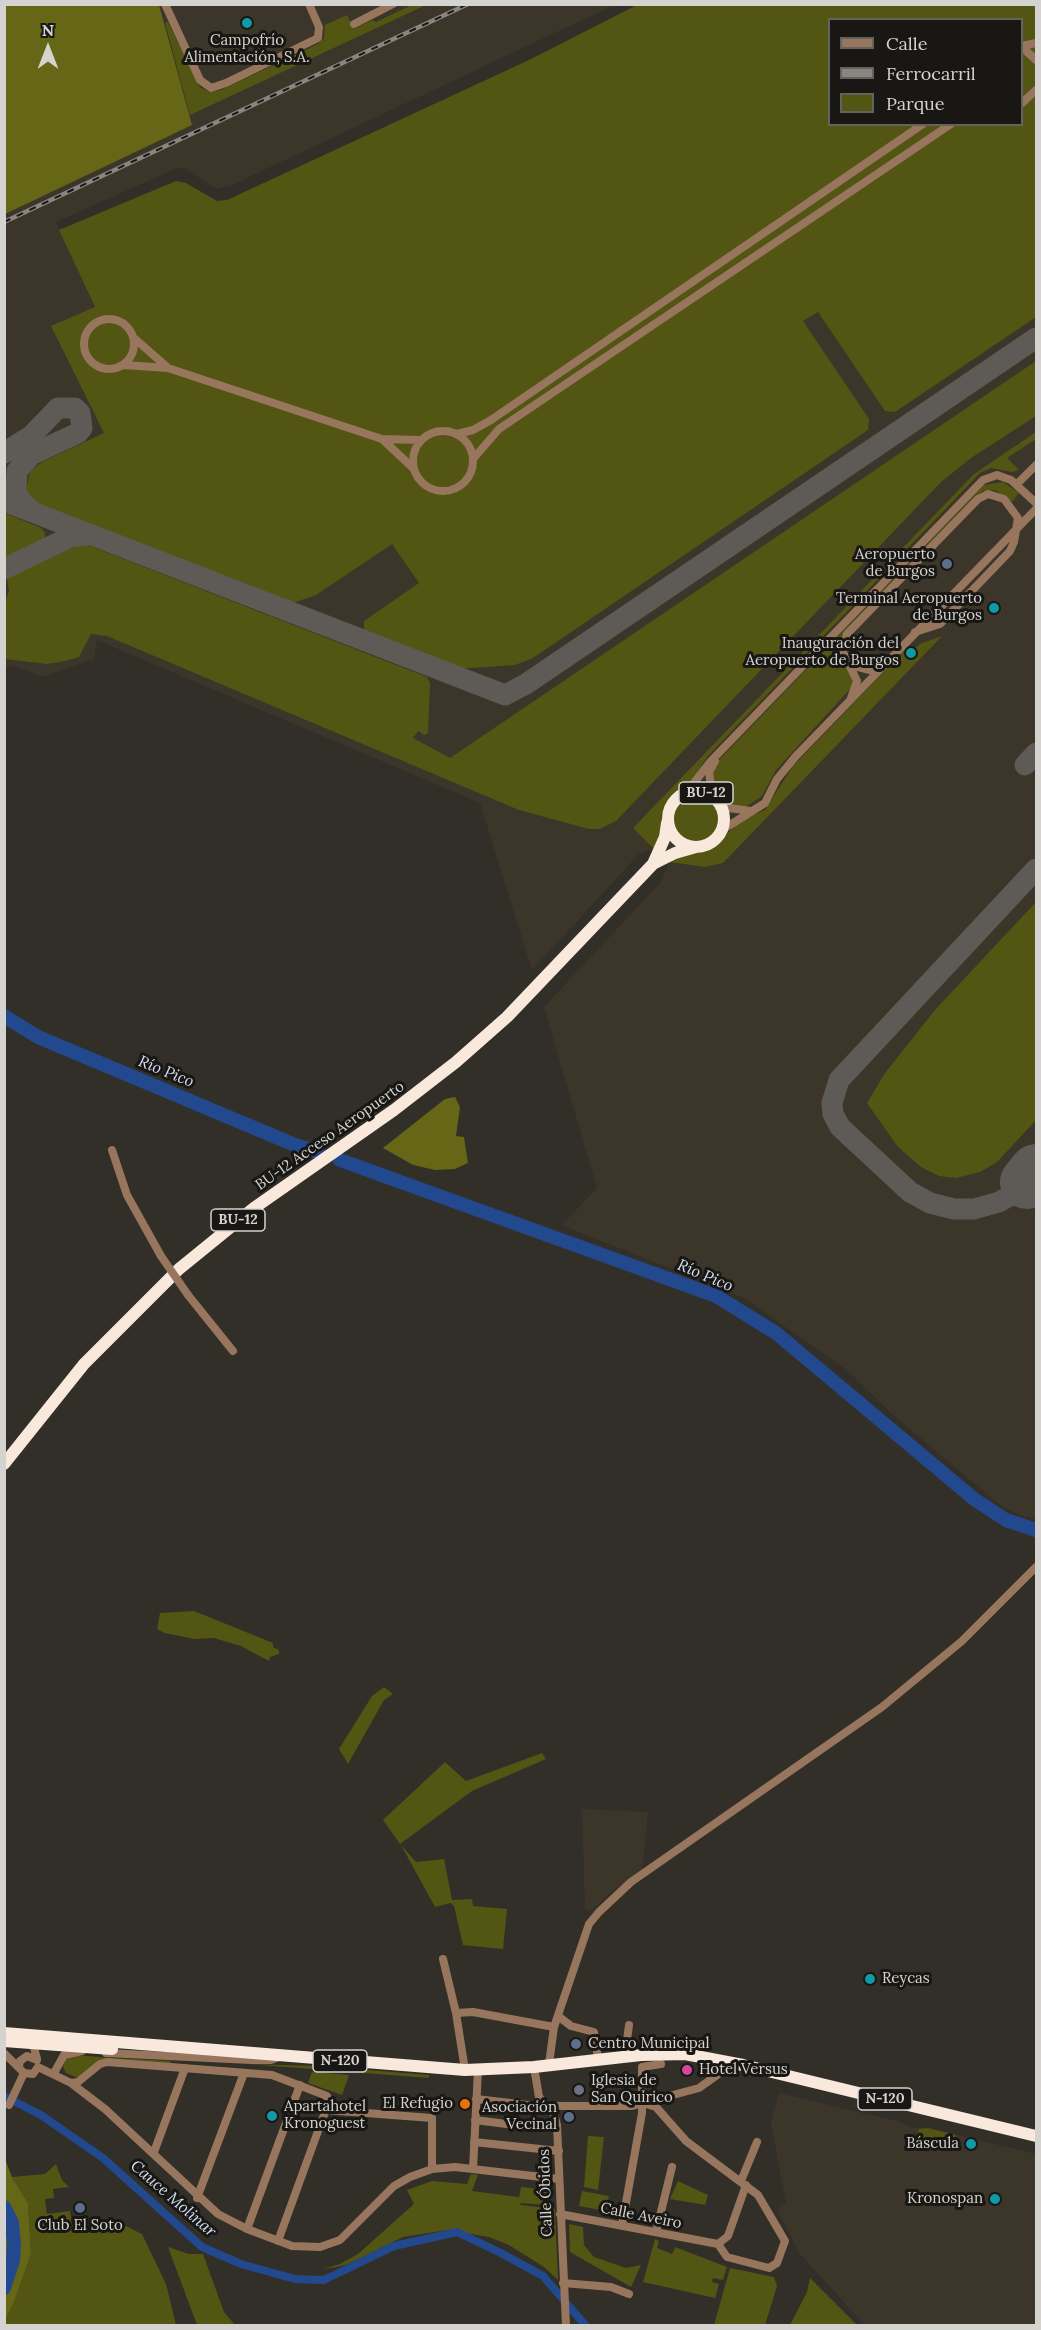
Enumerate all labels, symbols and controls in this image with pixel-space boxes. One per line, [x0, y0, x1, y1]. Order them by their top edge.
marker: Campofrío Alimentación, S.A. [240, 16, 254, 30]
north arrow [18, 18, 78, 78]
legend [828, 18, 1023, 126]
text: N [42, 20, 54, 40]
place label: Campofrío Alimentación, S.A. [184, 32, 310, 67]
text: Calle [886, 32, 927, 55]
text: Ferrocarril [886, 62, 976, 85]
text: Parque [886, 92, 945, 115]
place label: Aeropuerto de Burgos [855, 546, 935, 581]
marker: Aeropuerto de Burgos [940, 557, 954, 571]
place label: Terminal Aeropuerto de Burgos [836, 590, 982, 625]
marker: Terminal Aeropuerto de Burgos [987, 601, 1001, 615]
place label: Inauguración del Aeropuerto de Burgos [746, 635, 899, 670]
marker: Inauguración del Aeropuerto de Burgos [904, 646, 918, 660]
road number: BU-12 [679, 782, 733, 804]
water label: Río Pico [135, 1052, 197, 1092]
street label: BU-12 Acceso Aeropuerto [252, 1078, 408, 1194]
road number: BU-12 [211, 1209, 265, 1231]
water label: Río Pico [674, 1256, 736, 1296]
place label: Reycas [882, 1970, 930, 1988]
marker: Reycas [863, 1972, 877, 1986]
place label: Centro Municipal [588, 2035, 710, 2053]
marker: Centro Municipal [569, 2037, 583, 2051]
road number: N-120 [313, 2050, 367, 2072]
place label: Hotel Versus [699, 2061, 788, 2079]
marker: Hotel Versus [680, 2063, 694, 2077]
place label: Iglesia de San Quirico [591, 2072, 673, 2107]
marker: Iglesia de San Quirico [572, 2083, 586, 2097]
road number: N-120 [858, 2088, 912, 2110]
place label: El Refugio [383, 2095, 453, 2113]
marker: El Refugio [458, 2097, 472, 2111]
place label: Apartahotel Kronoguest [284, 2098, 366, 2133]
place label: Asociación Vecinal [482, 2099, 557, 2134]
marker: Apartahotel Kronoguest [265, 2109, 279, 2123]
marker: Asociación Vecinal [562, 2110, 576, 2124]
place label: Báscula [906, 2135, 959, 2153]
marker: Báscula [964, 2137, 978, 2151]
street label: Calle Óbidos [535, 2149, 557, 2237]
water label: Cauce Molinar [126, 2157, 220, 2241]
place label: Kronospan [907, 2190, 983, 2208]
marker: Kronospan [988, 2192, 1002, 2206]
street label: Calle Aveiro [599, 2199, 683, 2233]
marker: Club El Soto [73, 2201, 87, 2215]
place label: Club El Soto [37, 2217, 123, 2235]

